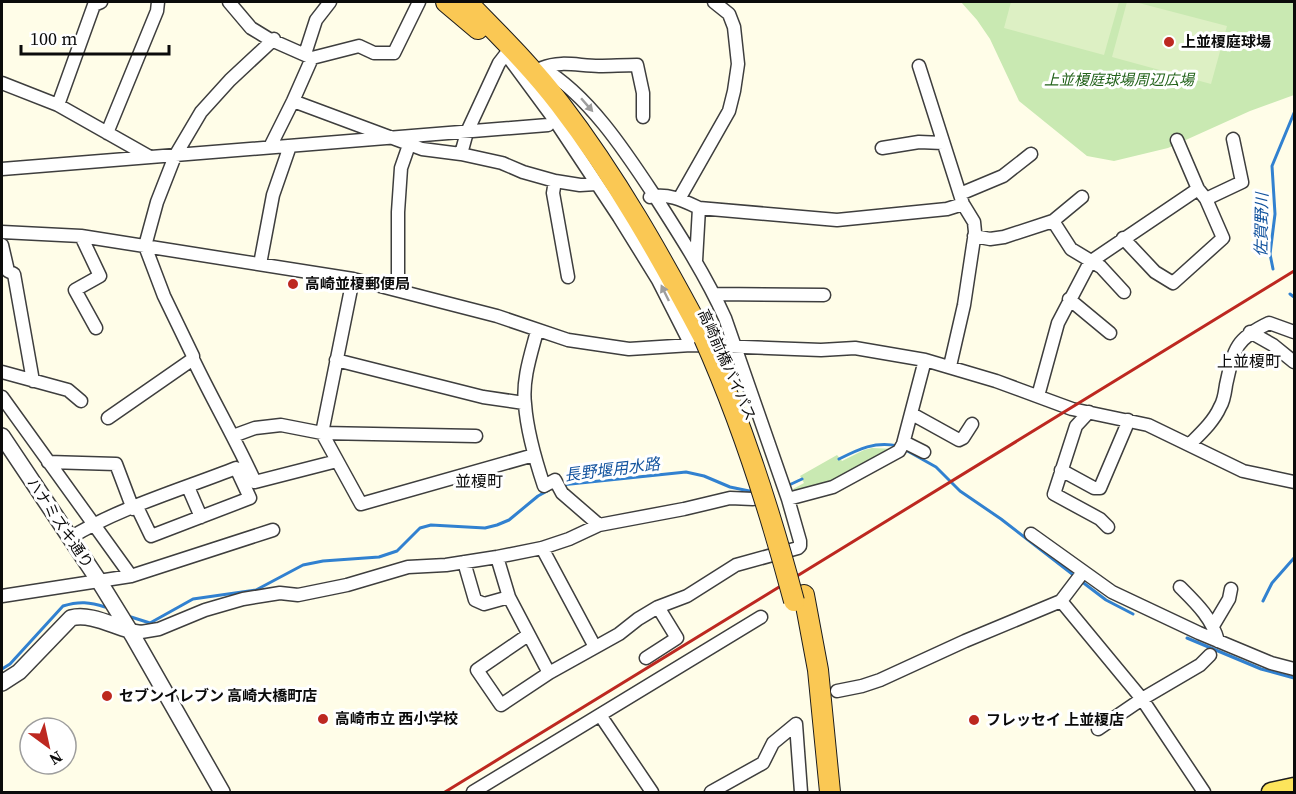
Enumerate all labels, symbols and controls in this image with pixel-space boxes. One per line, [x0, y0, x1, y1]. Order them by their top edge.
scale bar [21, 18, 170, 56]
text: 100 m [30, 26, 77, 51]
place label: 上並榎庭球場 [1181, 31, 1271, 52]
marker: 上並榎庭球場 [1162, 35, 1176, 49]
park label: 上並榎庭球場周辺広場 [1044, 69, 1196, 90]
one-way arrow [580, 98, 594, 113]
water label: 佐賀野川 [1249, 191, 1273, 257]
place label: 高崎並榎郵便局 [305, 273, 410, 294]
marker: 高崎並榎郵便局 [286, 277, 300, 291]
one-way arrow [660, 284, 669, 301]
street label: 高崎前橋バイパス [694, 306, 761, 424]
district label: 上並榎町 [1217, 350, 1281, 372]
water label: 長野堰用水路 [563, 452, 663, 486]
district label: 並榎町 [455, 470, 503, 492]
street label: ハナミズキ通り [22, 473, 98, 572]
place label: セブンイレブン 高崎大橋町店 [119, 685, 317, 706]
marker: セブンイレブン 高崎大橋町店 [100, 689, 114, 703]
place label: 高崎市立 西小学校 [335, 708, 458, 729]
place label: フレッセイ 上並榎店 [986, 709, 1124, 730]
marker: 高崎市立 西小学校 [316, 712, 330, 726]
marker: フレッセイ 上並榎店 [967, 713, 981, 727]
north arrow [18, 716, 78, 776]
text: N [45, 746, 67, 771]

